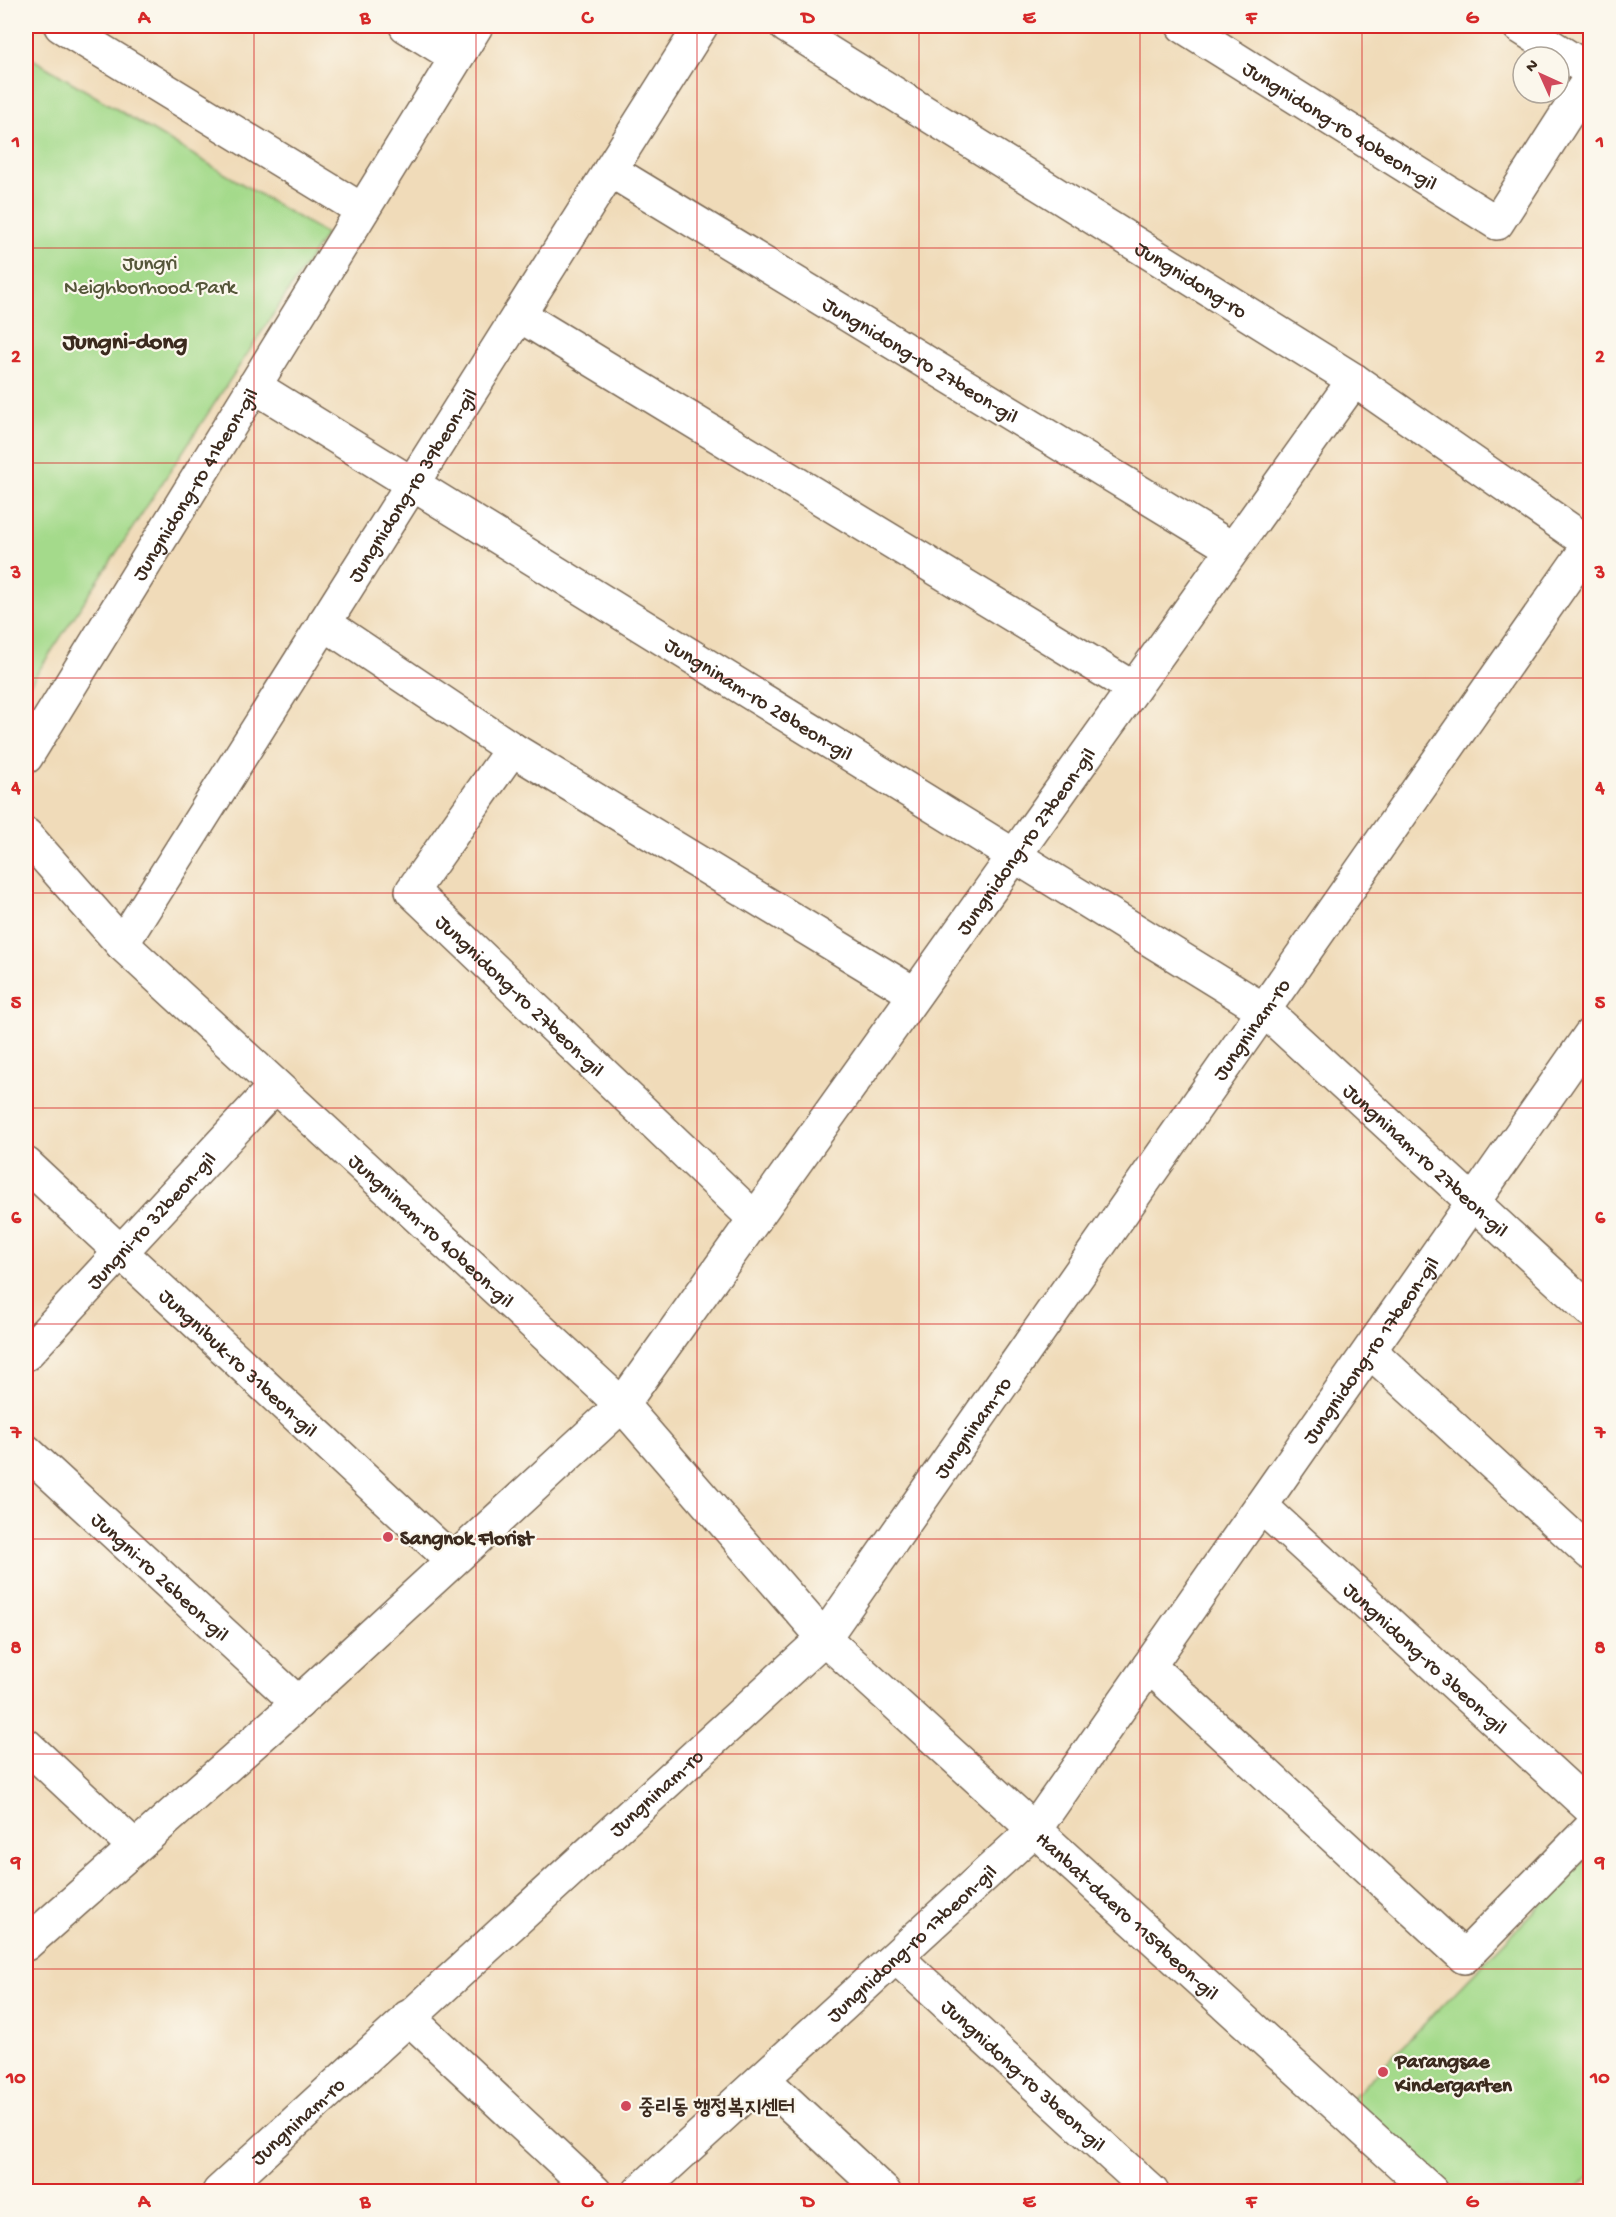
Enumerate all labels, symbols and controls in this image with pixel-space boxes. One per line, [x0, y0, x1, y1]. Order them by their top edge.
text: A [137, 8, 152, 31]
text: B [359, 8, 371, 31]
text: C [581, 8, 595, 31]
text: D [799, 8, 815, 31]
text: E [1023, 8, 1037, 31]
text: F [1245, 8, 1258, 31]
text: G [1466, 8, 1480, 31]
north arrow [1511, 45, 1571, 105]
text: N [1522, 56, 1544, 77]
street label: Jungnidong-ro 40beon-gil [1237, 57, 1441, 198]
text: 1 [11, 132, 20, 155]
text: 1 [1595, 132, 1604, 155]
street label: Jungnidong-ro [1129, 237, 1251, 326]
park label: Jungri Neighborhood Park [64, 253, 239, 302]
street label: Jungnidong-ro 27beon-gil [817, 293, 1021, 431]
district label: Jungni-dong [62, 329, 188, 358]
text: 2 [11, 347, 21, 370]
text: 2 [1595, 347, 1605, 370]
street label: Jungnidong-ro 41beon-gil [129, 385, 266, 586]
street label: Jungnidong-ro 39beon-gil [344, 385, 485, 588]
text: 3 [10, 563, 21, 586]
text: 3 [1594, 563, 1605, 586]
street label: Jungninam-ro 28beon-gil [659, 634, 856, 769]
street label: Jungnidong-ro 27beon-gil [952, 744, 1103, 941]
text: 4 [10, 778, 21, 801]
text: 4 [1594, 778, 1605, 801]
street label: Jungnidong-ro 27beon-gil [429, 911, 608, 1084]
street label: Jungninam-ro [1209, 975, 1298, 1087]
text: 5 [11, 993, 22, 1016]
text: 5 [1595, 993, 1606, 1016]
street label: Jungninam-ro 27beon-gil [1336, 1080, 1512, 1244]
street label: Jungni-ro 32beon-gil [83, 1148, 223, 1296]
street label: Jungninam-ro 40beon-gil [342, 1150, 518, 1315]
text: 6 [11, 1208, 22, 1231]
text: 6 [1595, 1208, 1606, 1231]
street label: Jungnidong-ro 17beon-gil [1299, 1253, 1447, 1450]
street label: Jungnibuk-ro 31beon-gil [152, 1285, 321, 1445]
street label: Jungninam-ro [930, 1373, 1019, 1485]
text: 7 [10, 1423, 23, 1446]
text: 7 [1594, 1423, 1607, 1446]
street label: Jungni-ro 26beon-gil [84, 1509, 233, 1649]
place label: Sangnok Florist [400, 1528, 536, 1553]
marker: Sangnok Florist [381, 1530, 395, 1544]
street label: Jungnidong-ro 3beon-gil [1336, 1578, 1511, 1742]
text: 8 [11, 1638, 22, 1661]
text: 8 [1595, 1638, 1606, 1661]
street label: Jungninam-ro [606, 1745, 710, 1844]
street label: Hanbat-daero 1159beon-gil [1029, 1828, 1222, 2007]
text: 9 [10, 1853, 21, 1876]
text: 9 [1594, 1853, 1605, 1876]
street label: Jungnidong-ro 17beon-gil [823, 1861, 1004, 2030]
street label: Jungnidong-ro 3beon-gil [935, 1996, 1109, 2159]
place label: Parangsae Kindergarten [1394, 2051, 1513, 2100]
marker: Parangsae Kindergarten [1376, 2065, 1390, 2079]
text: 10 [5, 2068, 26, 2091]
text: 10 [1589, 2068, 1610, 2091]
street label: Jungninam-ro [247, 2074, 352, 2172]
place label: 중리동 행정복지센터 [638, 2097, 795, 2122]
marker: 중리동 행정복지센터 [619, 2099, 633, 2113]
text: A [137, 2192, 152, 2215]
text: B [359, 2192, 371, 2215]
text: C [581, 2192, 595, 2215]
text: D [799, 2192, 815, 2215]
text: E [1023, 2192, 1037, 2215]
text: F [1245, 2192, 1258, 2215]
text: G [1466, 2192, 1480, 2215]

